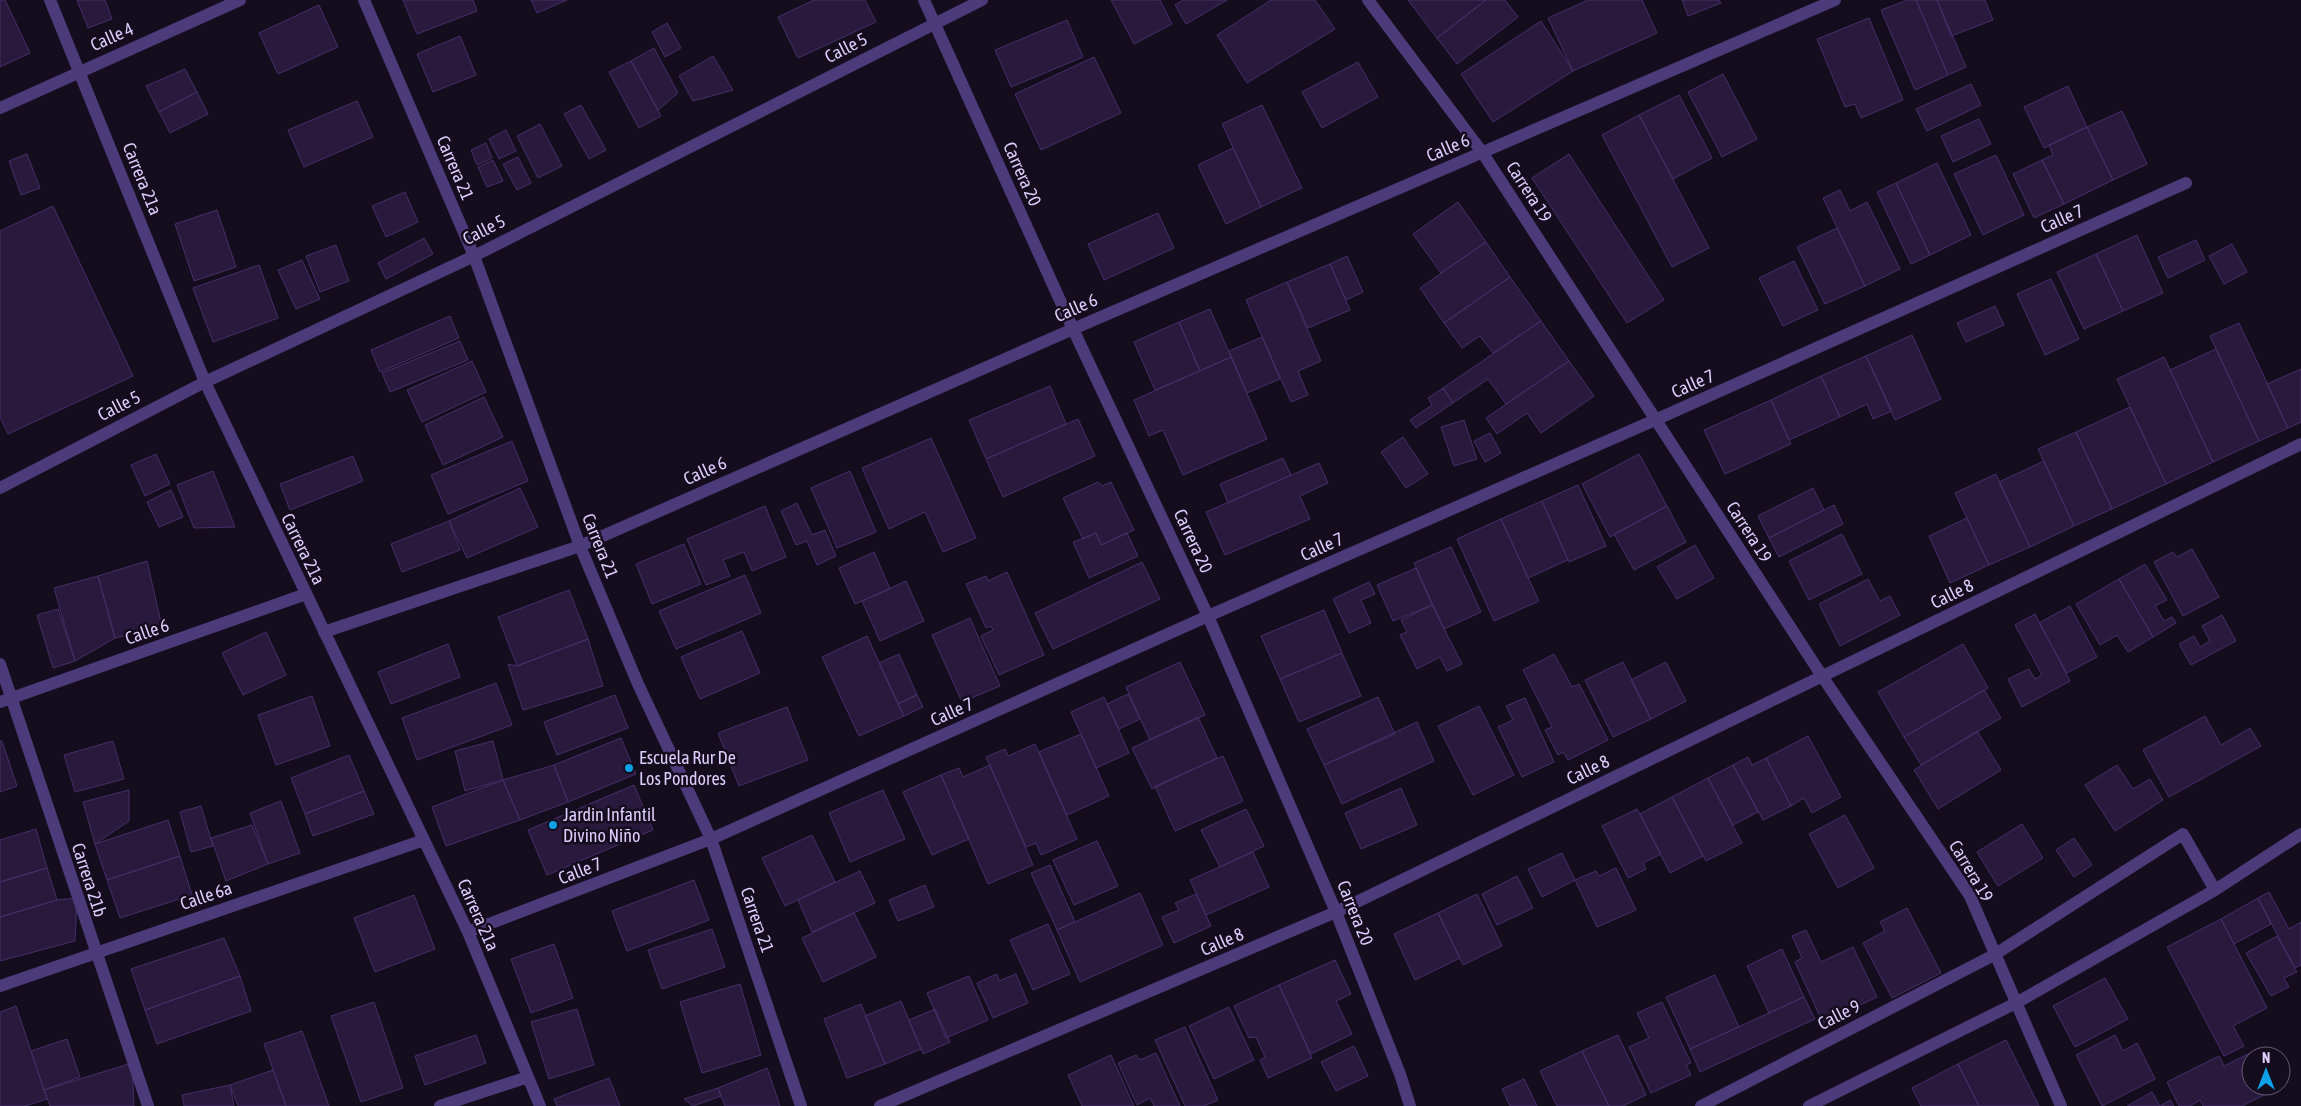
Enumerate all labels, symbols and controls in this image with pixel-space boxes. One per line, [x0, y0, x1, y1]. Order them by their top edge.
street label: Calle 4 [87, 18, 137, 55]
street label: Calle 5 [821, 28, 871, 67]
street label: Calle 6 [1423, 129, 1473, 166]
street label: Carrera 21 [433, 132, 478, 203]
street label: Carrera 20 [999, 138, 1046, 209]
street label: Carrera 21a [118, 139, 166, 218]
street label: Carrera 19 [1502, 158, 1557, 226]
street label: Calle 7 [2037, 200, 2087, 237]
street label: Calle 5 [459, 210, 509, 249]
street label: Calle 6 [1051, 289, 1101, 326]
street label: Calle 7 [1668, 365, 1718, 402]
street label: Calle 5 [94, 386, 144, 425]
street label: Calle 6 [680, 452, 730, 489]
street label: Carrera 19 [1722, 498, 1777, 566]
street label: Carrera 20 [1170, 506, 1217, 576]
street label: Carrera 21a [277, 510, 330, 588]
street label: Carrera 21 [578, 510, 623, 581]
street label: Calle 7 [1297, 528, 1347, 565]
street label: Calle 8 [1927, 574, 1977, 613]
street label: Calle 6 [122, 614, 172, 649]
street label: Calle 7 [927, 693, 977, 730]
place label: Escuela Rur De Los Pondores [639, 747, 736, 789]
street label: Calle 8 [1563, 750, 1613, 789]
marker: Escuela Rur De Los Pondores [623, 762, 635, 774]
place label: Jardin Infantil Divino Niño [563, 804, 656, 846]
marker: Jardin Infantil Divino Niño [547, 819, 559, 831]
street label: Carrera 19 [1945, 836, 1998, 905]
street label: Carrera 21b [68, 840, 111, 919]
street label: Calle 7 [555, 853, 605, 888]
street label: Carrera 21a [453, 876, 504, 954]
street label: Calle 6a [177, 877, 234, 914]
street label: Carrera 20 [1333, 877, 1378, 948]
street label: Carrera 21 [736, 884, 778, 955]
street label: Calle 8 [1197, 923, 1247, 960]
street label: Calle 9 [1814, 995, 1864, 1034]
north arrow [2241, 1046, 2291, 1096]
text: N [2262, 1050, 2270, 1066]

